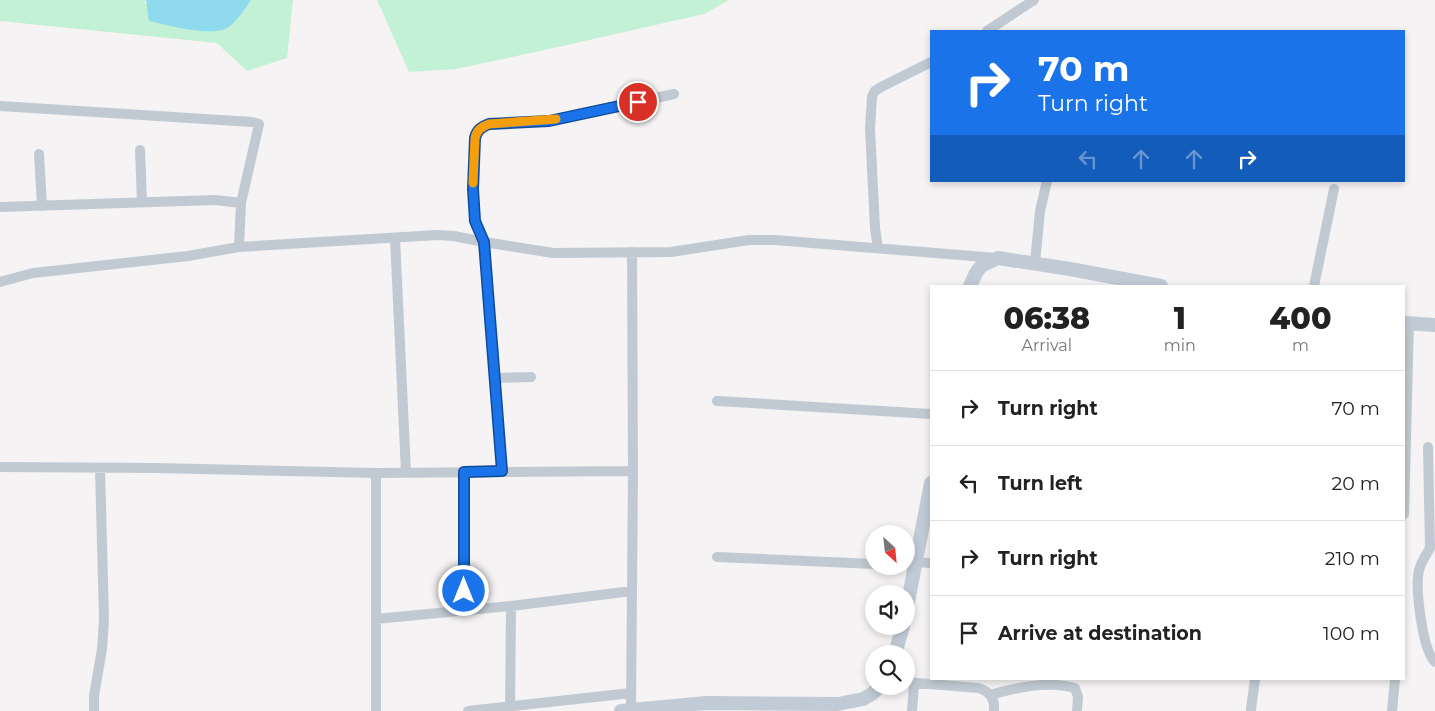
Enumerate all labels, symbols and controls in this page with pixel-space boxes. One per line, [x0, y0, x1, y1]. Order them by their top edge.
text: 70 m [1038, 47, 1129, 90]
icon: right [955, 50, 1020, 115]
pin [617, 81, 659, 123]
icon: arrive [624, 88, 652, 116]
text: Turn right [1038, 90, 1148, 117]
icon: left [1074, 145, 1102, 173]
icon: ahead [1127, 145, 1155, 173]
icon: ahead [1180, 145, 1208, 173]
icon: right [1233, 145, 1261, 173]
text: 06:38 [1004, 300, 1090, 337]
text: 1 [1174, 300, 1186, 337]
text: 400 [1269, 300, 1331, 337]
text: Arrival [1022, 336, 1072, 355]
text: min [1164, 336, 1196, 355]
text: m [1292, 336, 1309, 355]
icon: right [955, 394, 983, 422]
text: Turn right [998, 397, 1098, 420]
text: 70 m [1331, 397, 1380, 420]
icon: left [955, 469, 983, 497]
text: Turn left [998, 472, 1083, 495]
text: 20 m [1332, 472, 1380, 495]
north arrow [865, 525, 915, 575]
map controls [865, 525, 915, 695]
icon: right [955, 544, 983, 572]
text: Turn right [998, 547, 1098, 570]
text: 210 m [1325, 547, 1380, 570]
position arrow [437, 564, 489, 616]
button: sound [865, 585, 915, 635]
icon: arrive [955, 619, 983, 647]
text: Arrive at destination [998, 622, 1202, 645]
text: 100 m [1323, 622, 1380, 645]
button: search [865, 645, 915, 695]

